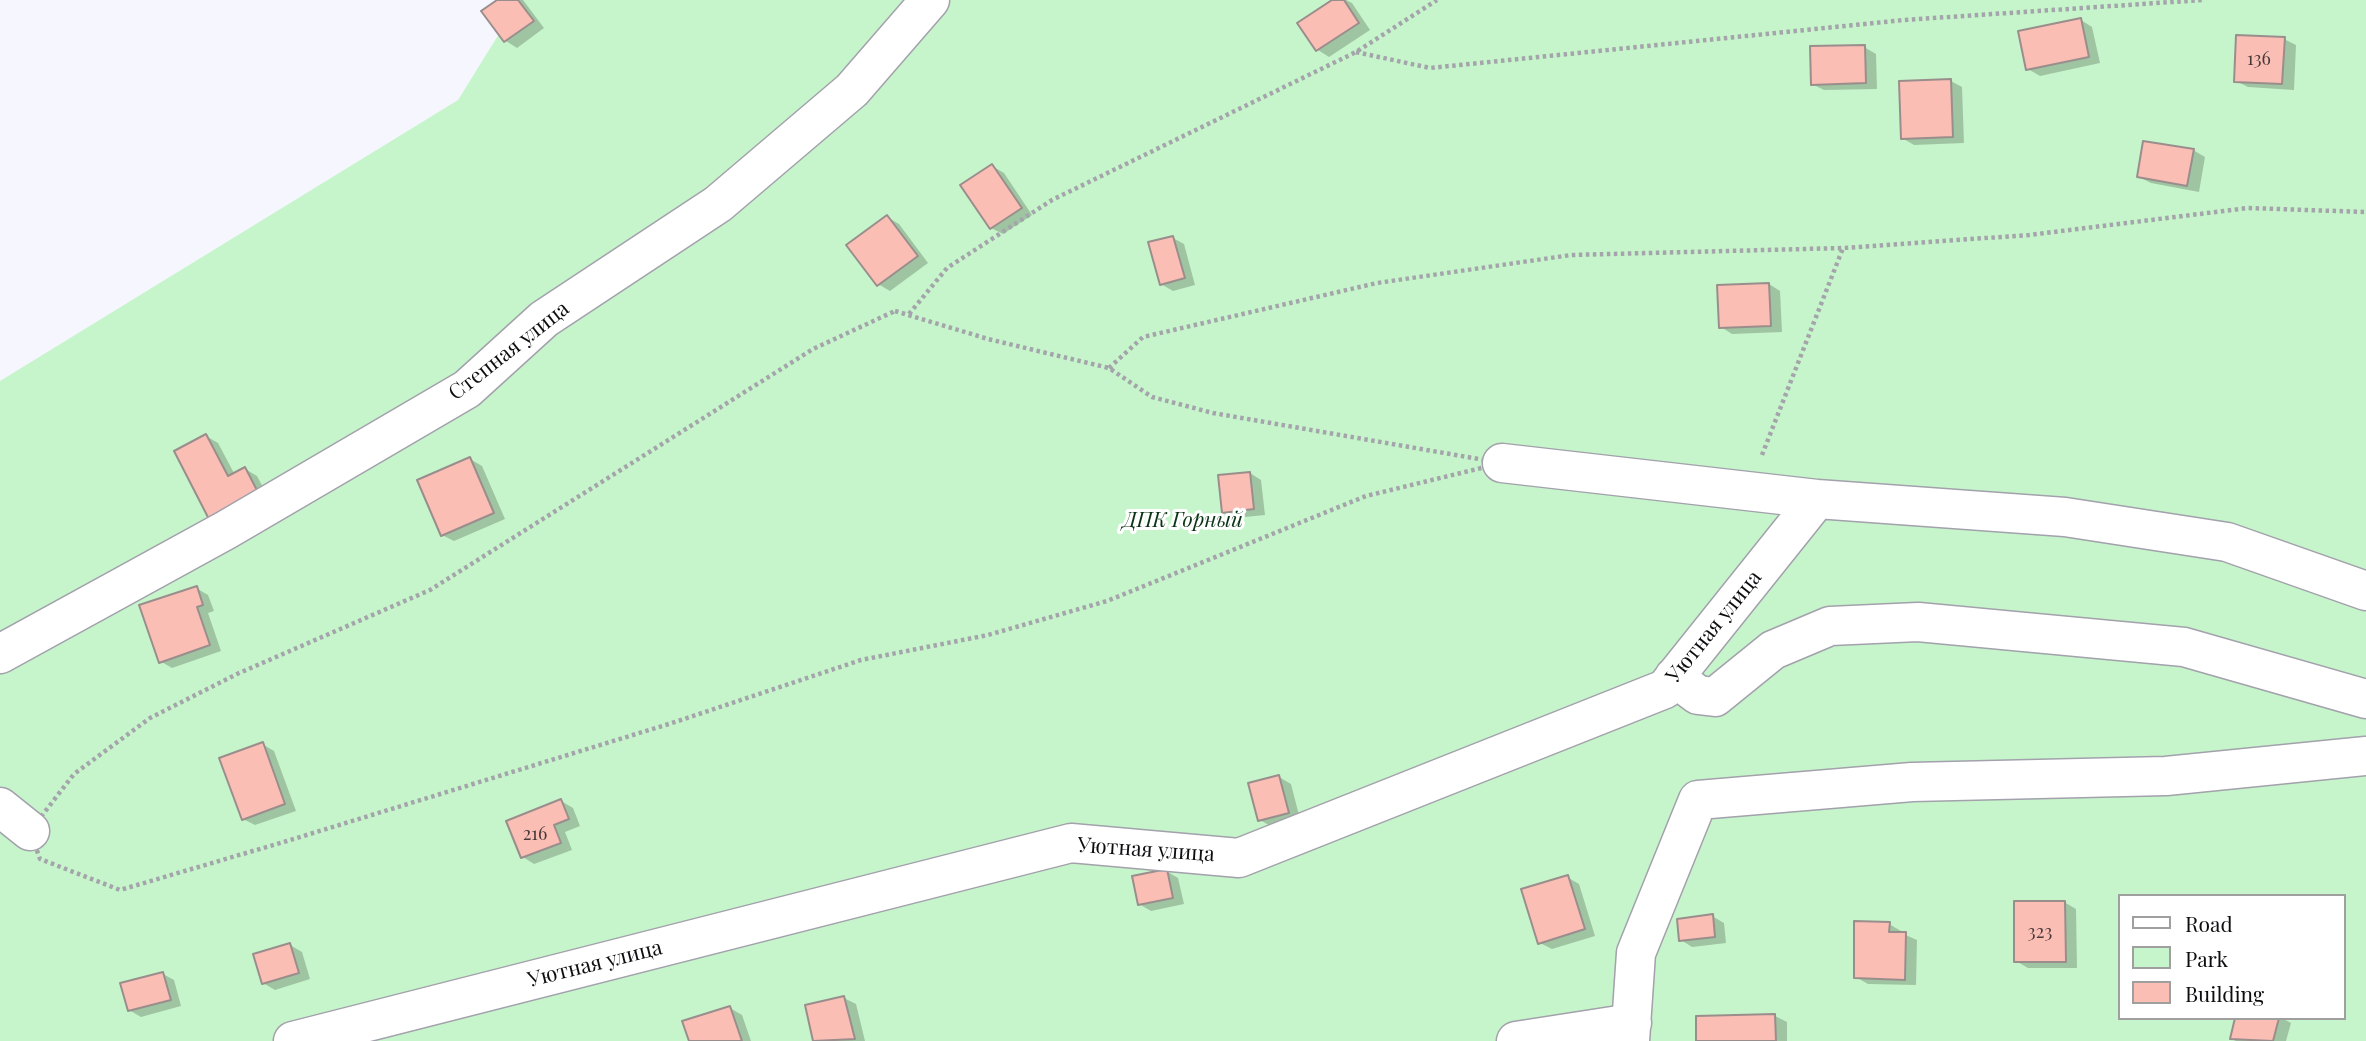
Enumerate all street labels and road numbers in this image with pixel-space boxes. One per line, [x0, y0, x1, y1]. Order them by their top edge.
street label: Степная улица [444, 296, 574, 406]
street label: Уютная улица [1661, 566, 1767, 688]
street label: Уютная улица [1077, 833, 1215, 867]
street label: Уютная улица [525, 935, 665, 993]

